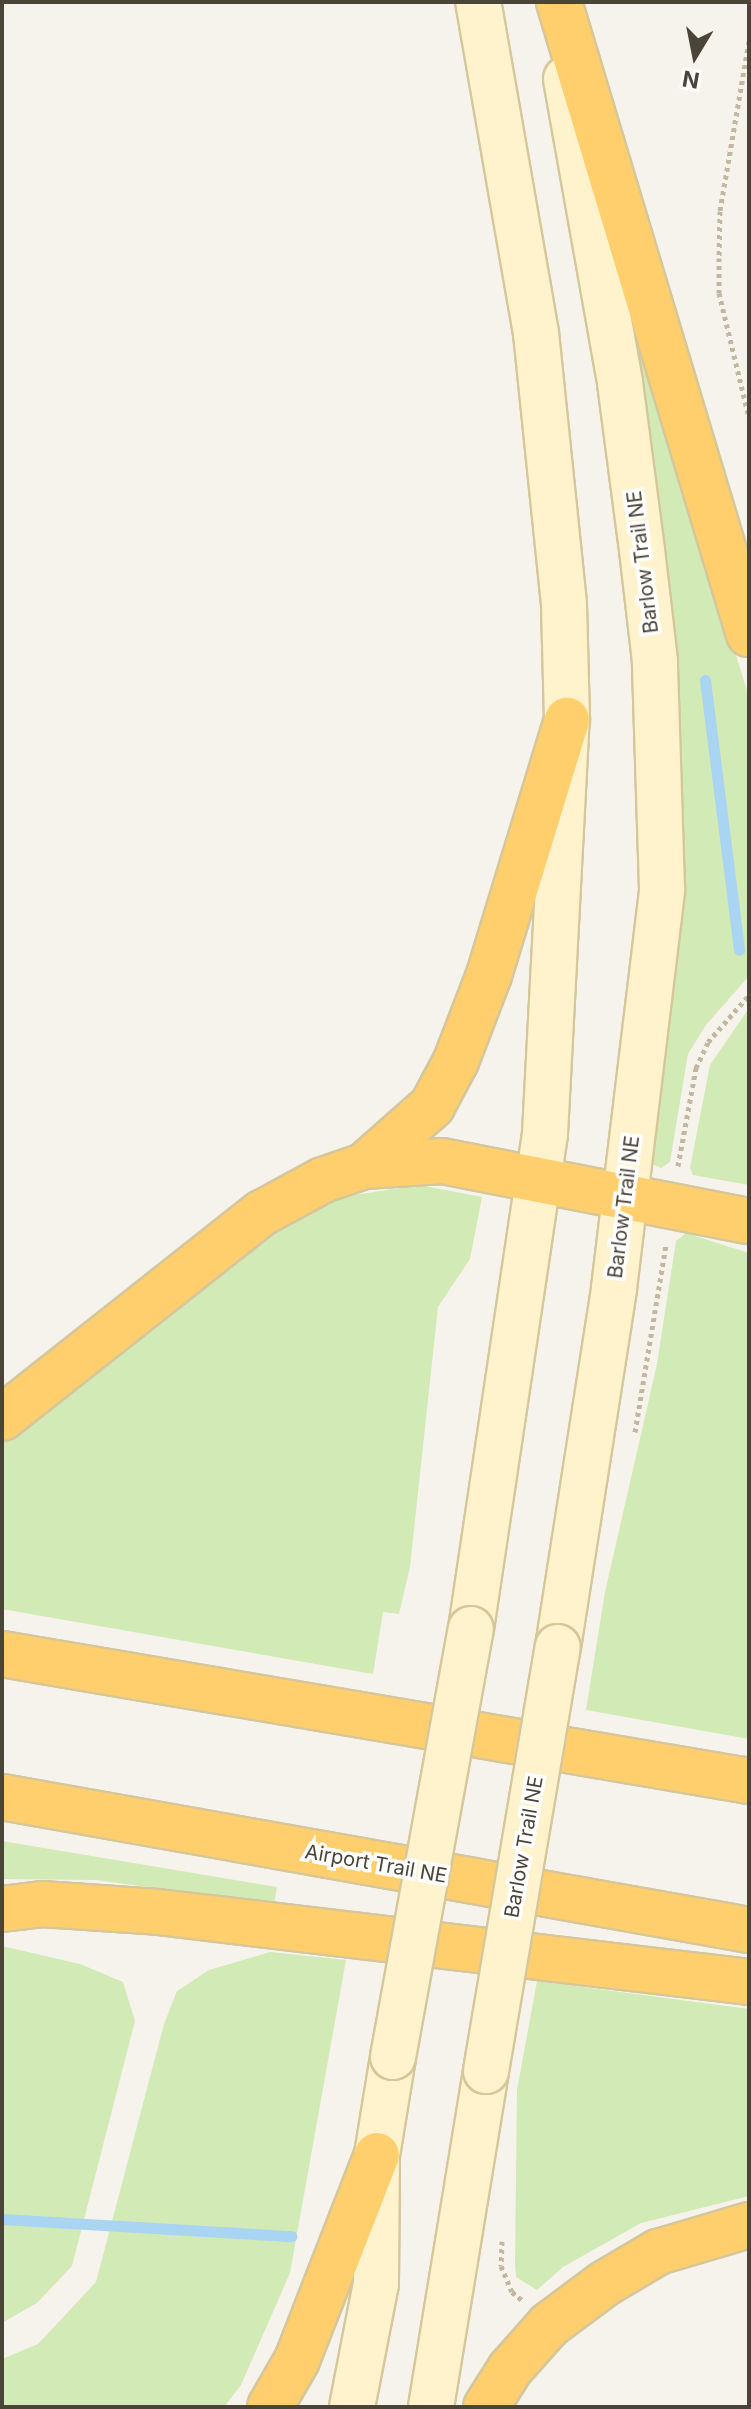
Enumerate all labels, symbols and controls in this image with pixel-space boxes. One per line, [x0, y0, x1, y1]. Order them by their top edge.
north arrow [655, 16, 735, 96]
text: N [680, 65, 701, 94]
street label: Barlow Trail NE [622, 489, 664, 635]
street label: Barlow Trail NE [603, 1134, 645, 1280]
street label: Barlow Trail NE [500, 1774, 548, 1920]
street label: Airport Trail NE [303, 1840, 449, 1888]

